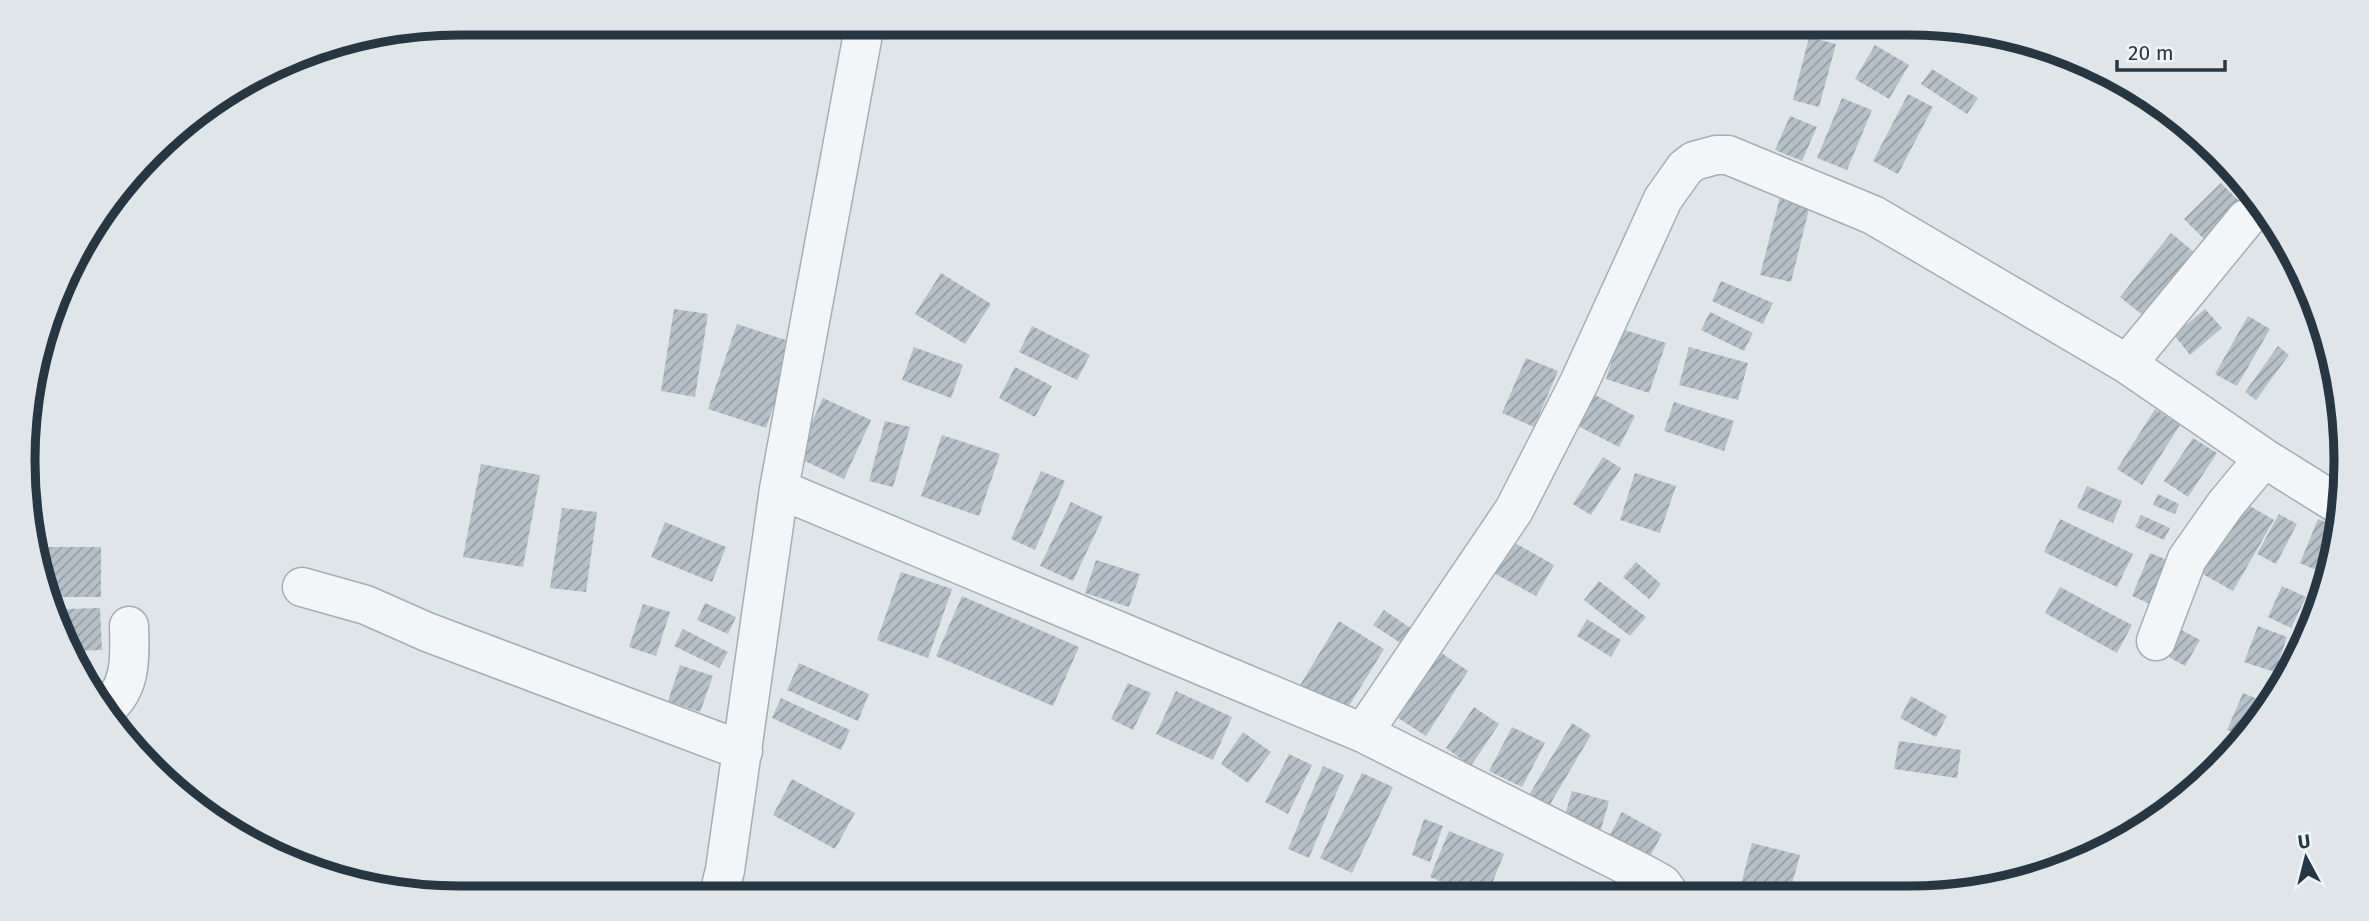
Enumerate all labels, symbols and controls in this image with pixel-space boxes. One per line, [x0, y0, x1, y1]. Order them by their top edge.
scale bar [2117, 28, 2226, 72]
text: 20 m [2128, 40, 2174, 66]
north arrow [2271, 823, 2341, 893]
text: U [2296, 829, 2312, 854]

